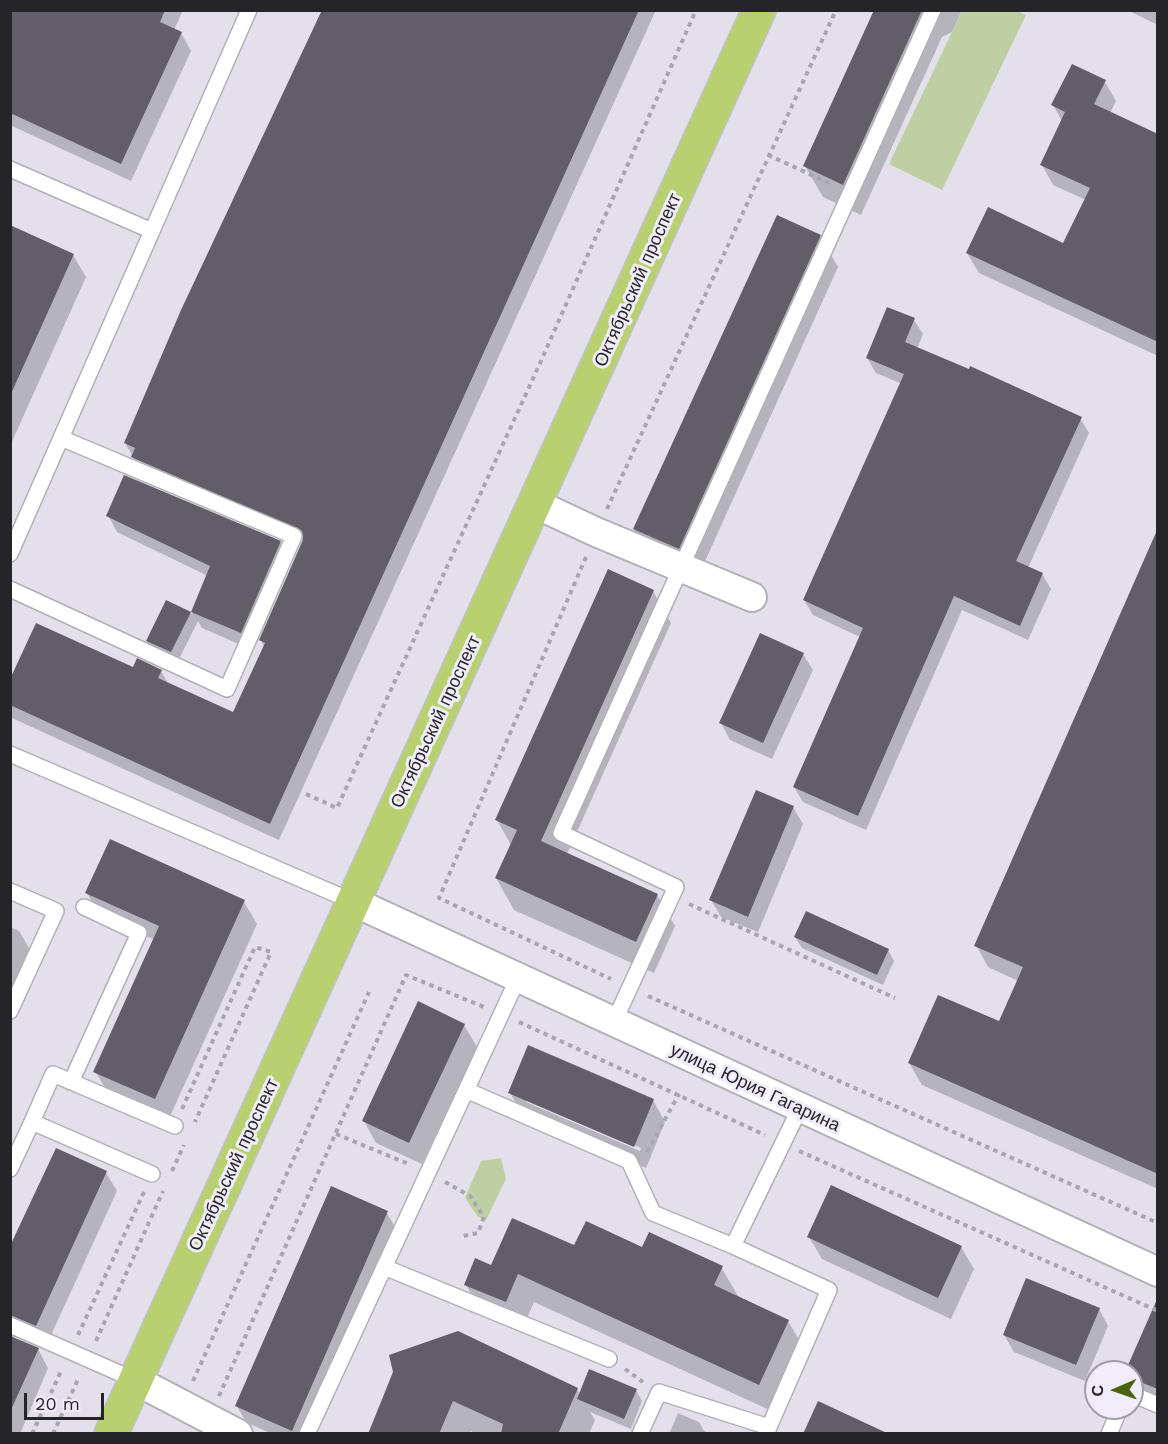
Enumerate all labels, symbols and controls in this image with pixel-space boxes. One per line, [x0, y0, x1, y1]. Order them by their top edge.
street label: Октябрьский проспект [590, 190, 686, 370]
street label: Октябрьский проспект [387, 632, 485, 812]
street label: улица Юрия Гагарина [667, 1039, 843, 1137]
street label: Октябрьский проспект [185, 1075, 283, 1255]
north arrow [1084, 1360, 1144, 1420]
scale bar [27, 1381, 106, 1419]
text: С [1088, 1384, 1107, 1397]
text: 20 m [35, 1393, 80, 1414]

